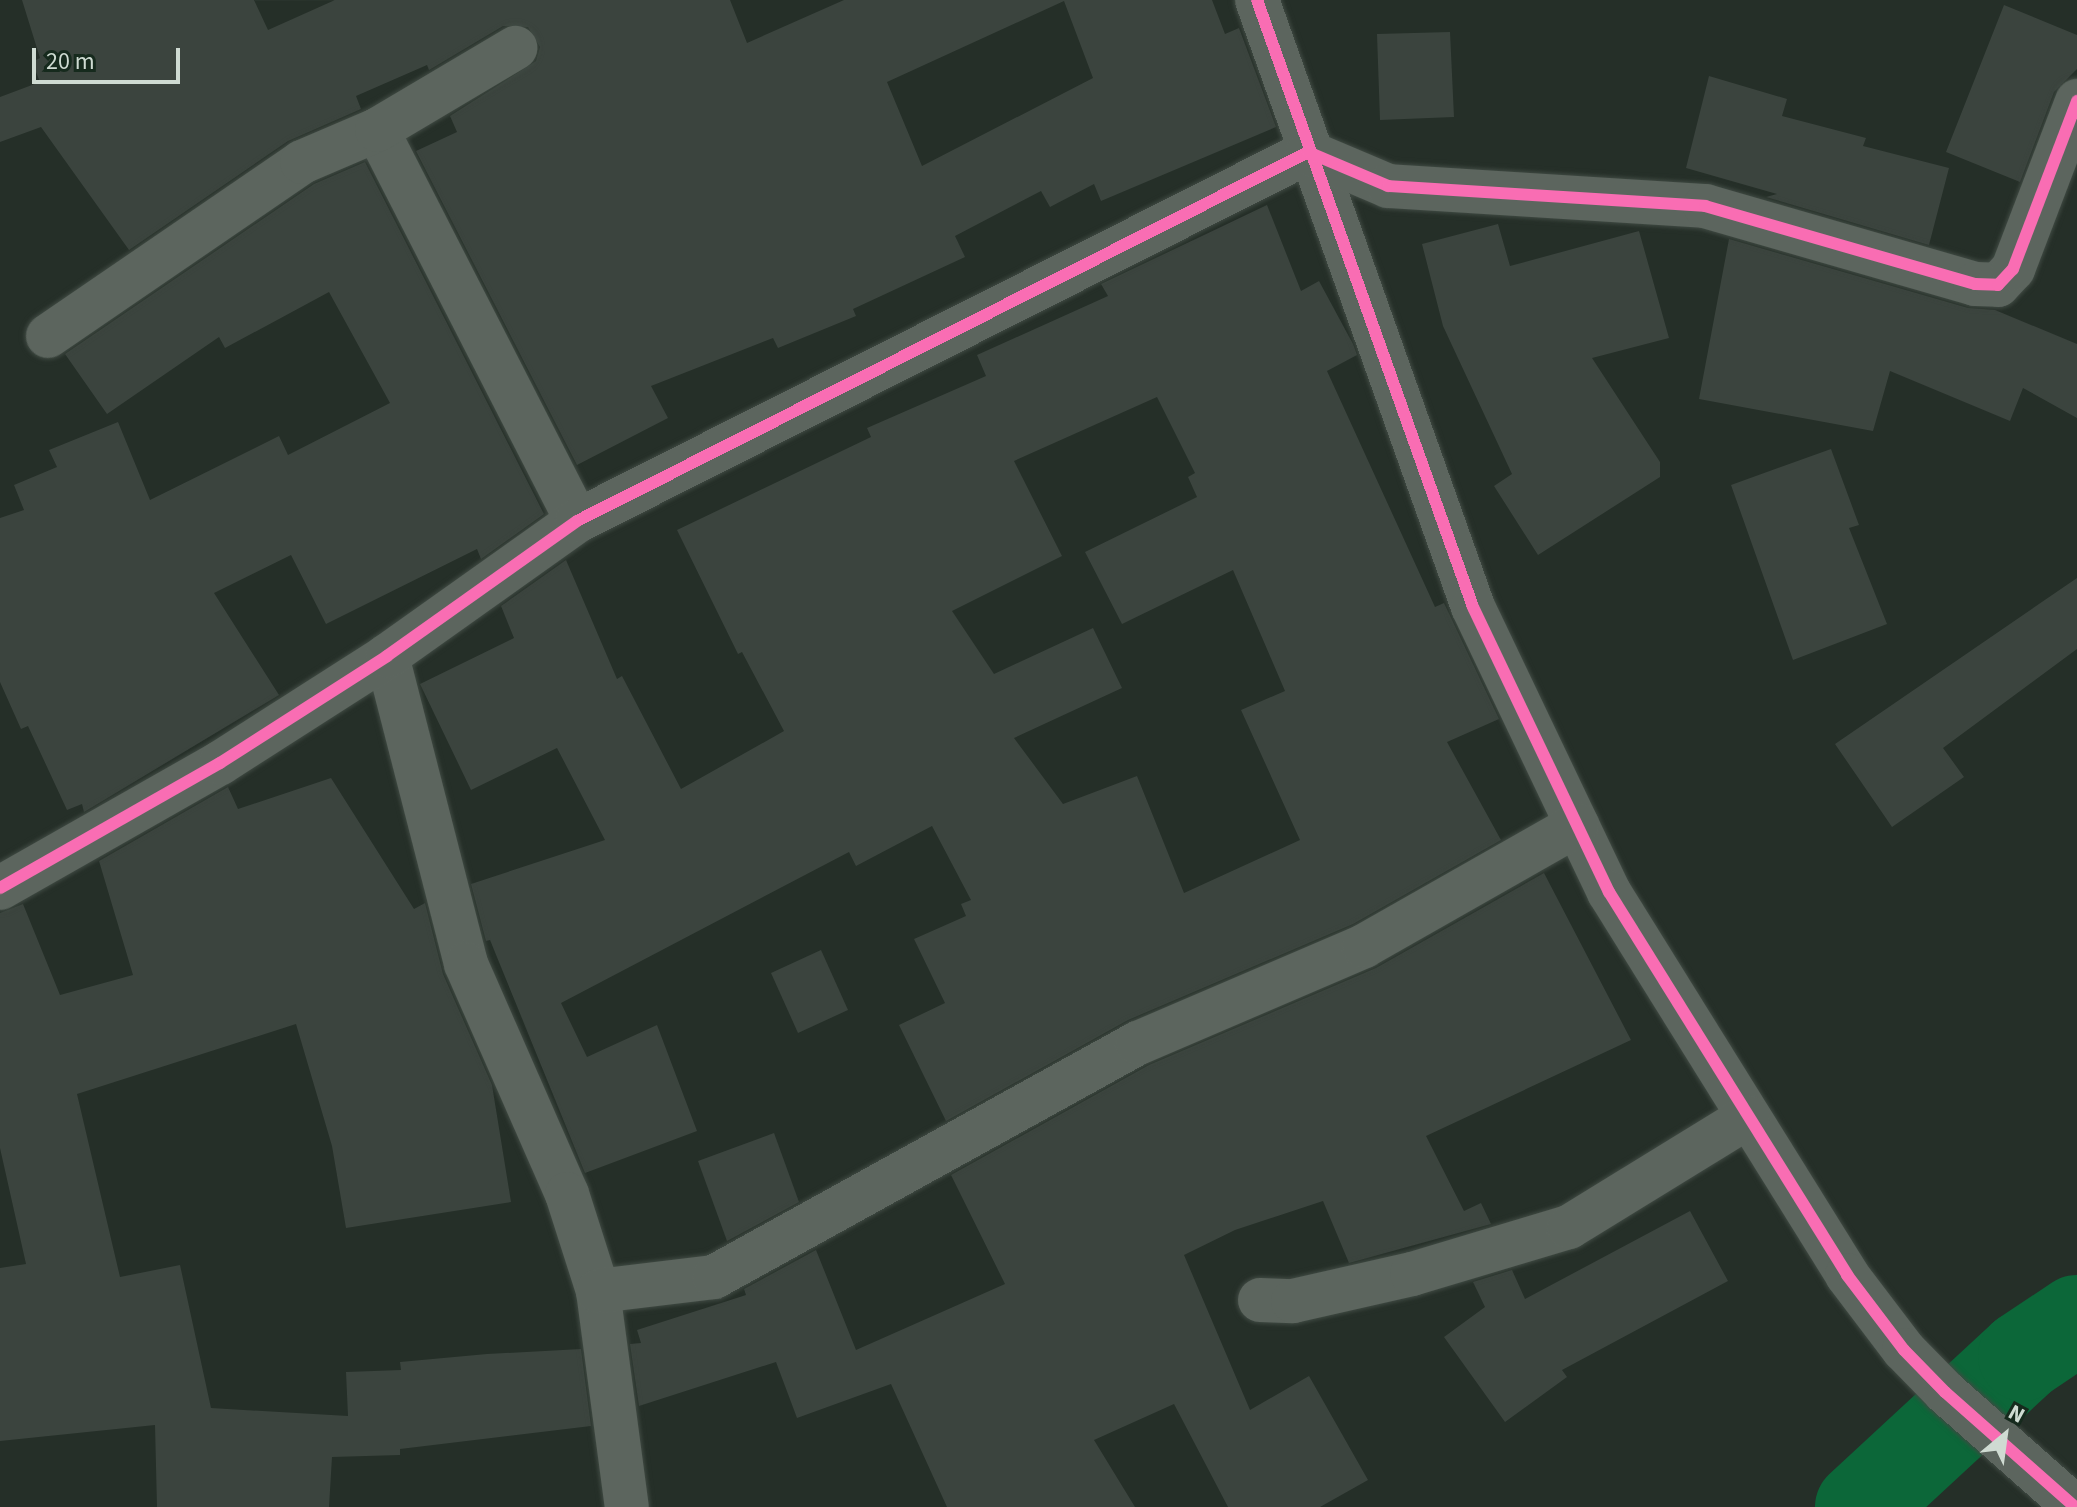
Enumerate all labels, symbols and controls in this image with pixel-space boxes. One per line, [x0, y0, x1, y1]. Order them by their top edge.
scale bar [36, 32, 184, 82]
text: 20 m [46, 44, 95, 79]
north arrow [1965, 1395, 2045, 1475]
text: N [2002, 1396, 2031, 1432]

